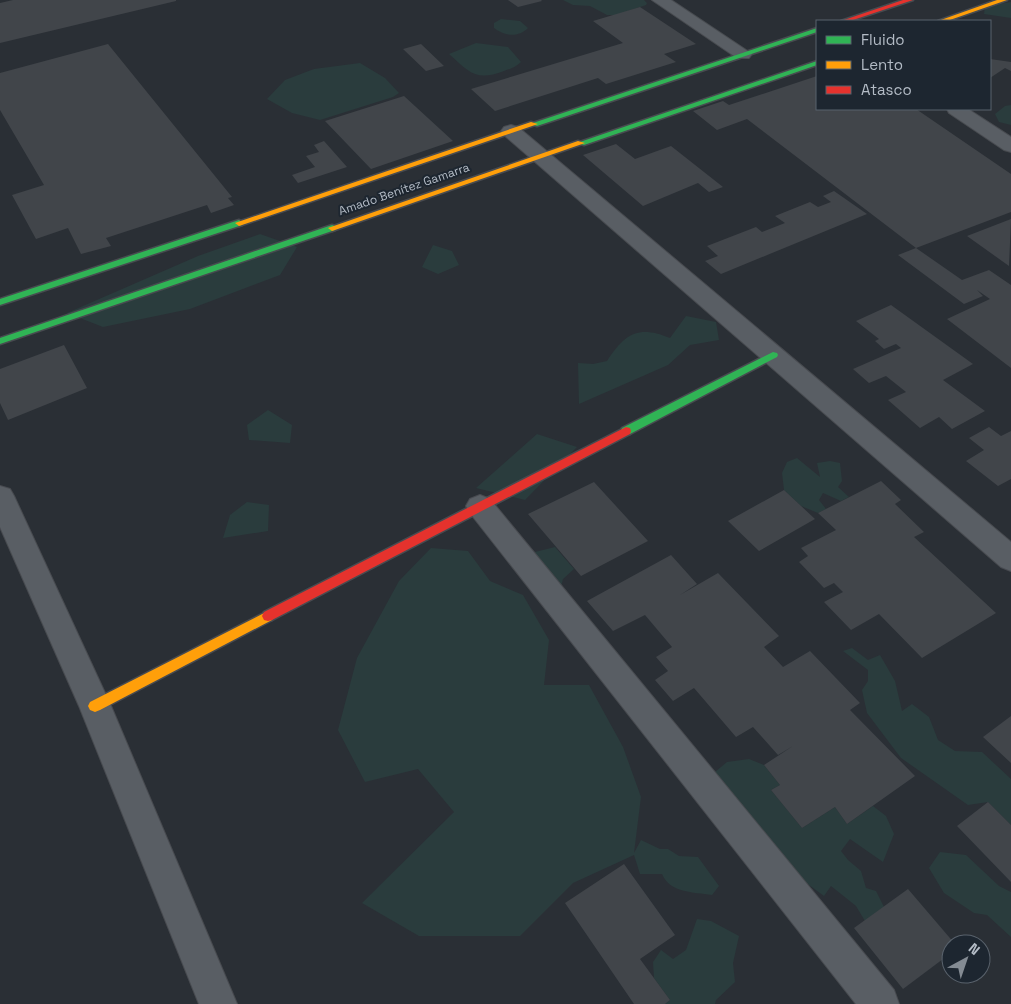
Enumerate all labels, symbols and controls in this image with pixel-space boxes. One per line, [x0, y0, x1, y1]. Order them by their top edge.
legend [816, 20, 991, 110]
text: Fluido [861, 30, 905, 49]
text: Lento [861, 55, 903, 74]
text: Atasco [861, 80, 912, 99]
street label: Amado Benítez Gamarra [336, 159, 472, 219]
north arrow [941, 934, 991, 984]
text: N [965, 939, 984, 959]

